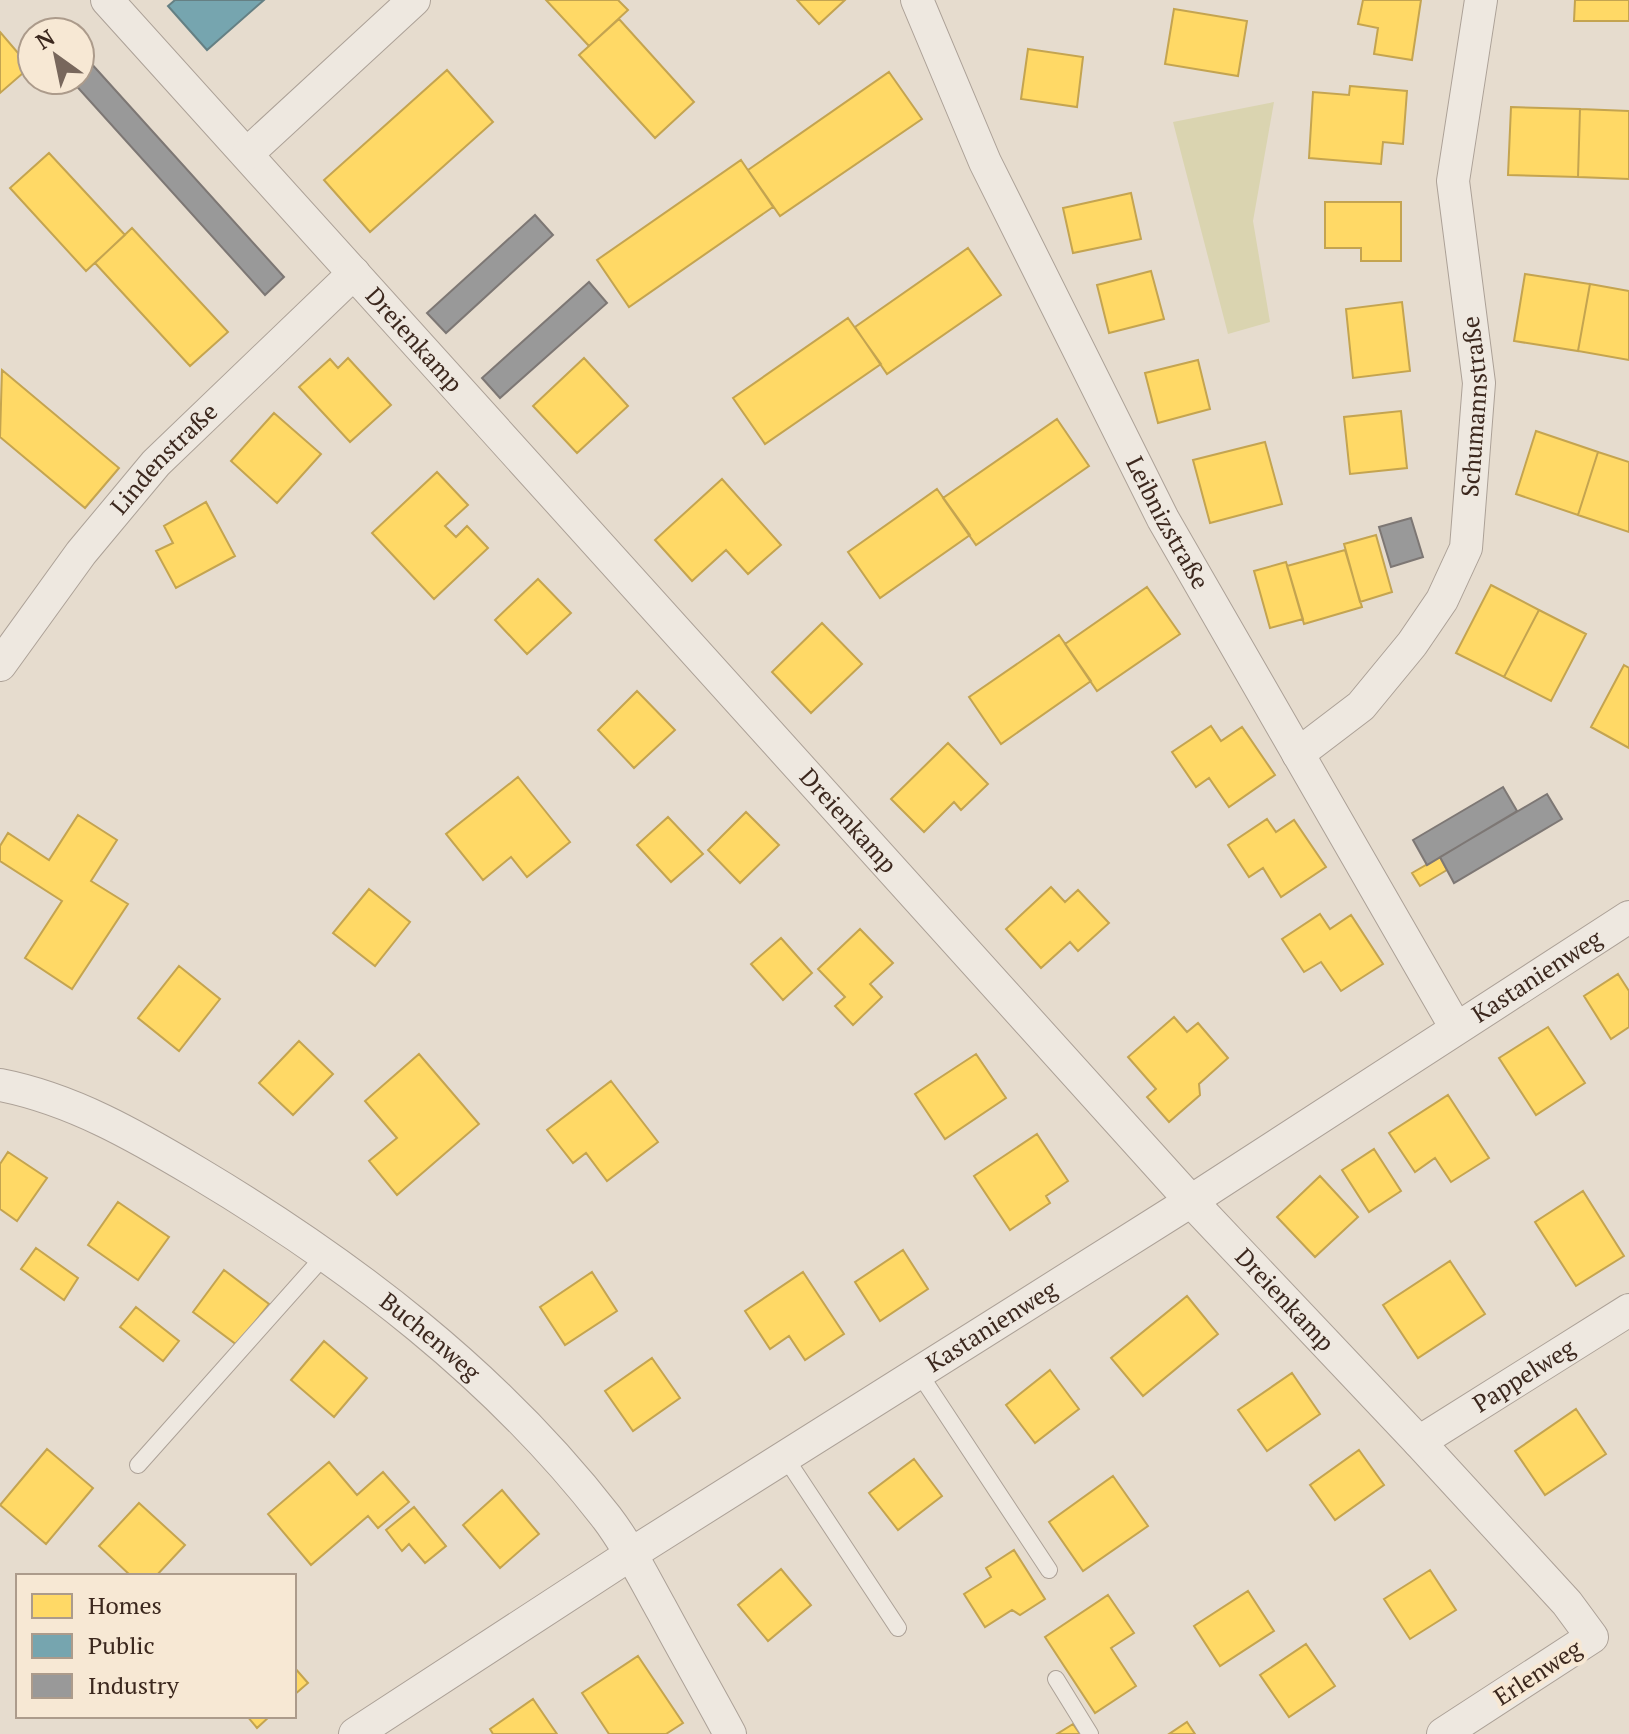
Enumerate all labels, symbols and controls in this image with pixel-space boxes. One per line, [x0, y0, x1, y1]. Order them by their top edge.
north arrow [16, 16, 96, 96]
text: N [30, 22, 60, 56]
street label: Dreienkamp [359, 280, 470, 399]
street label: Schumannstraße [1453, 314, 1494, 498]
street label: Lindenstraße [103, 395, 224, 521]
street label: Leibnizstraße [1119, 451, 1217, 595]
street label: Dreienkamp [793, 761, 904, 880]
street label: Kastanienweg [1465, 922, 1608, 1030]
street label: Dreienkamp [1229, 1241, 1342, 1358]
street label: Kastanienweg [920, 1272, 1063, 1379]
street label: Buchenweg [374, 1284, 488, 1388]
street label: Pappelweg [1466, 1331, 1581, 1419]
legend [16, 1574, 296, 1718]
text: Homes [88, 1589, 162, 1621]
text: Public [88, 1629, 155, 1661]
street label: Erlenweg [1487, 1632, 1588, 1712]
text: Industry [88, 1669, 180, 1701]

